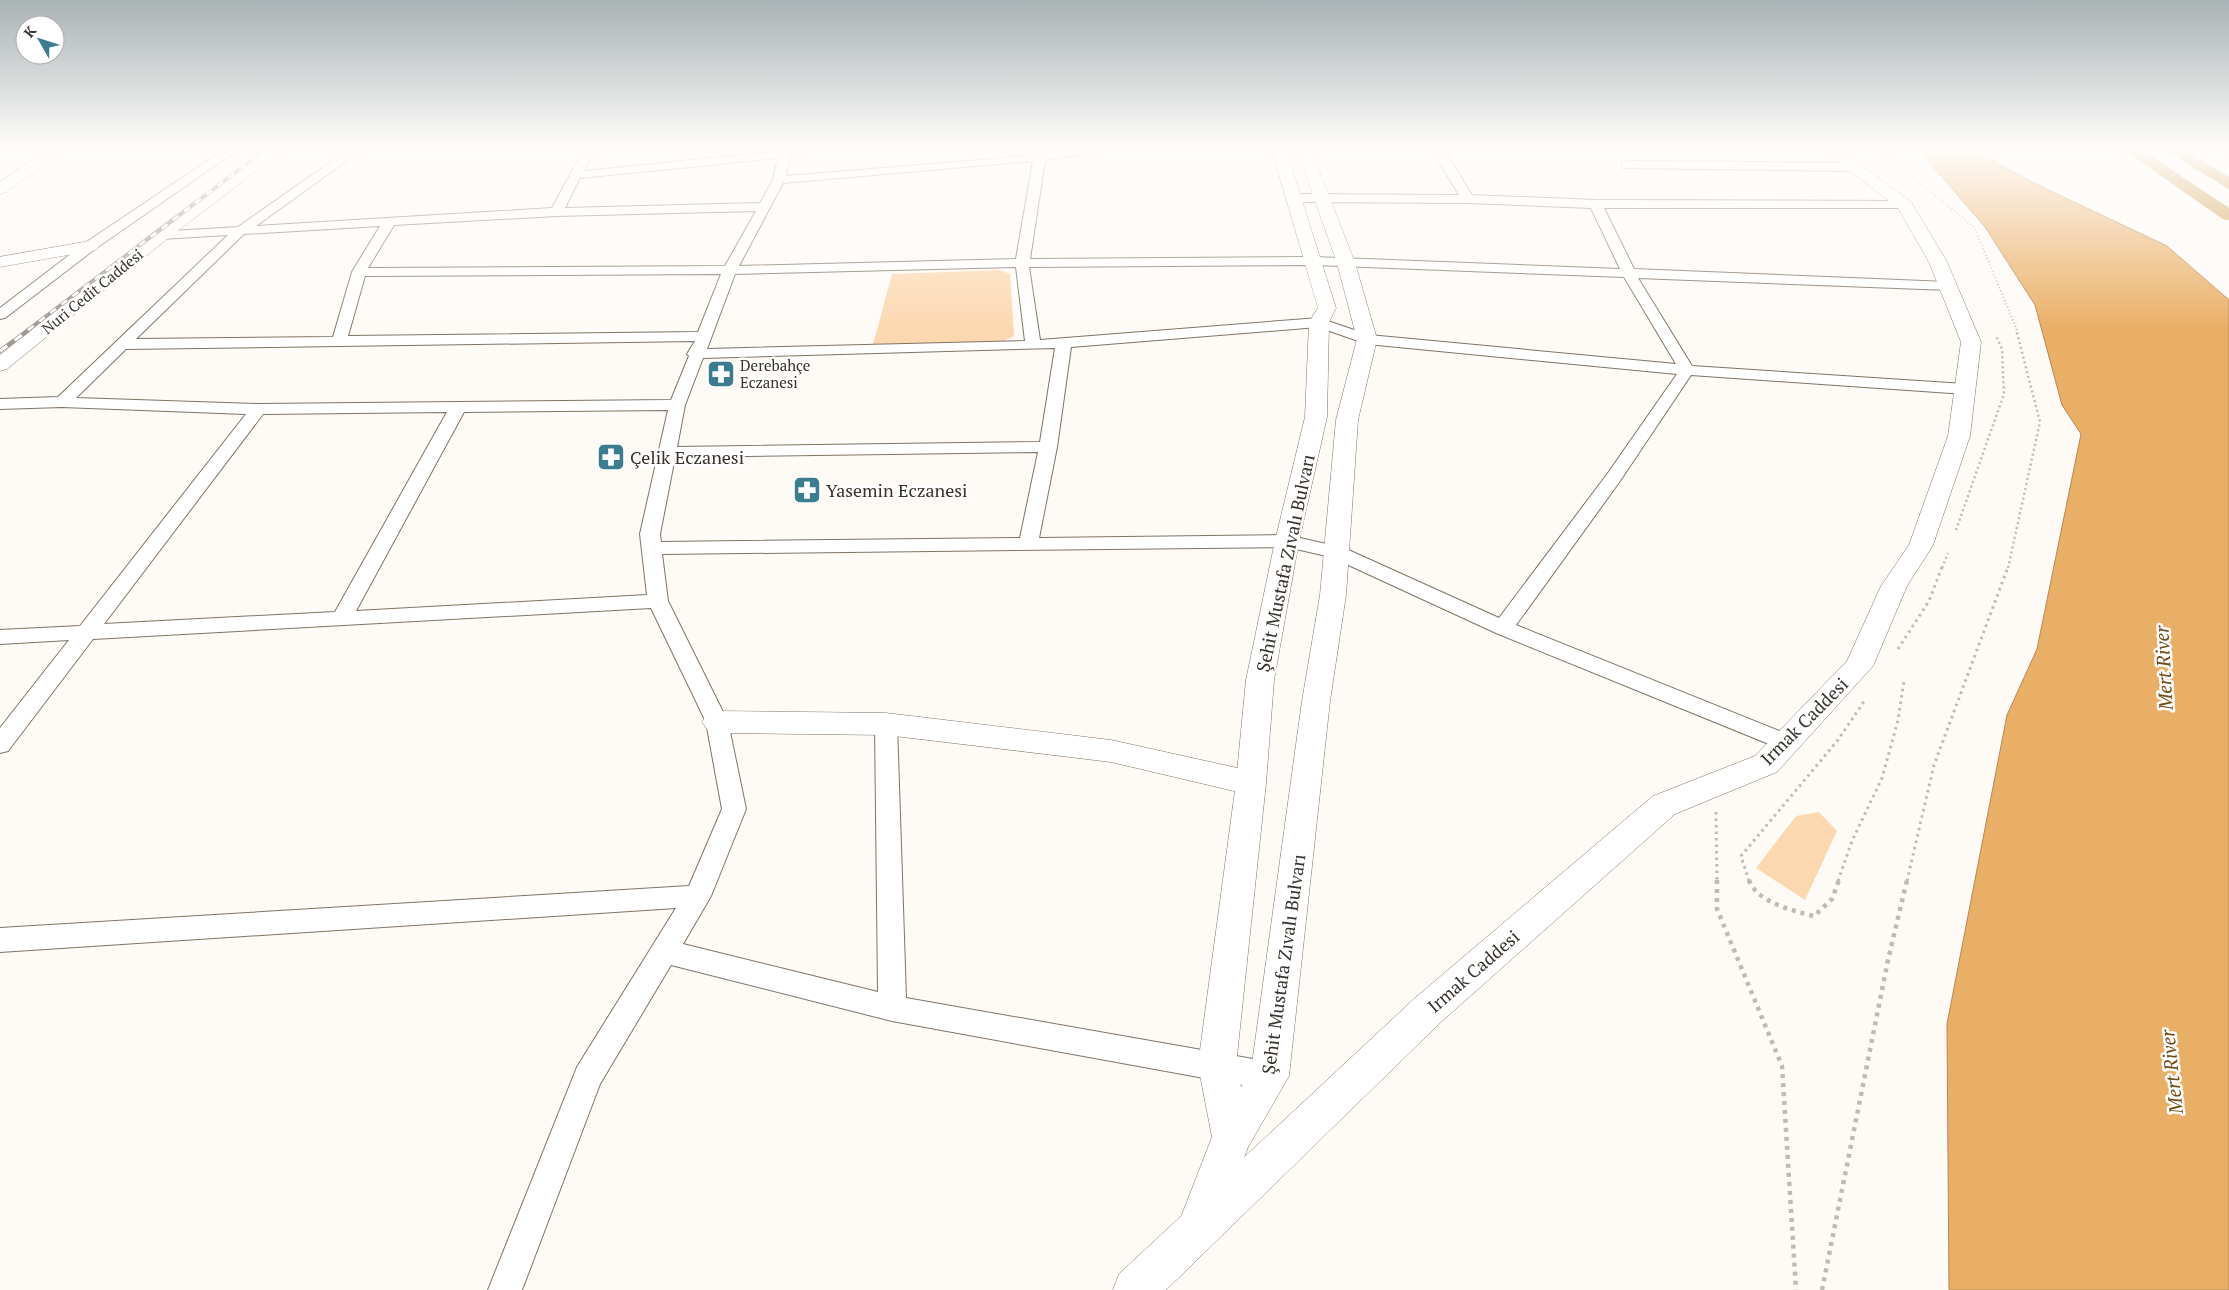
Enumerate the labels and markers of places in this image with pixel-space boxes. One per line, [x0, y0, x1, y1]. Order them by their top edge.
place label: Derebahçe Eczanesi [740, 355, 810, 392]
pharmacy icon: Derebahçe Eczanesi [706, 359, 736, 389]
pharmacy icon: Çelik Eczanesi [596, 442, 626, 472]
place label: Çelik Eczanesi [630, 445, 744, 469]
pharmacy icon: Yasemin Eczanesi [792, 475, 822, 505]
place label: Yasemin Eczanesi [826, 478, 967, 502]

